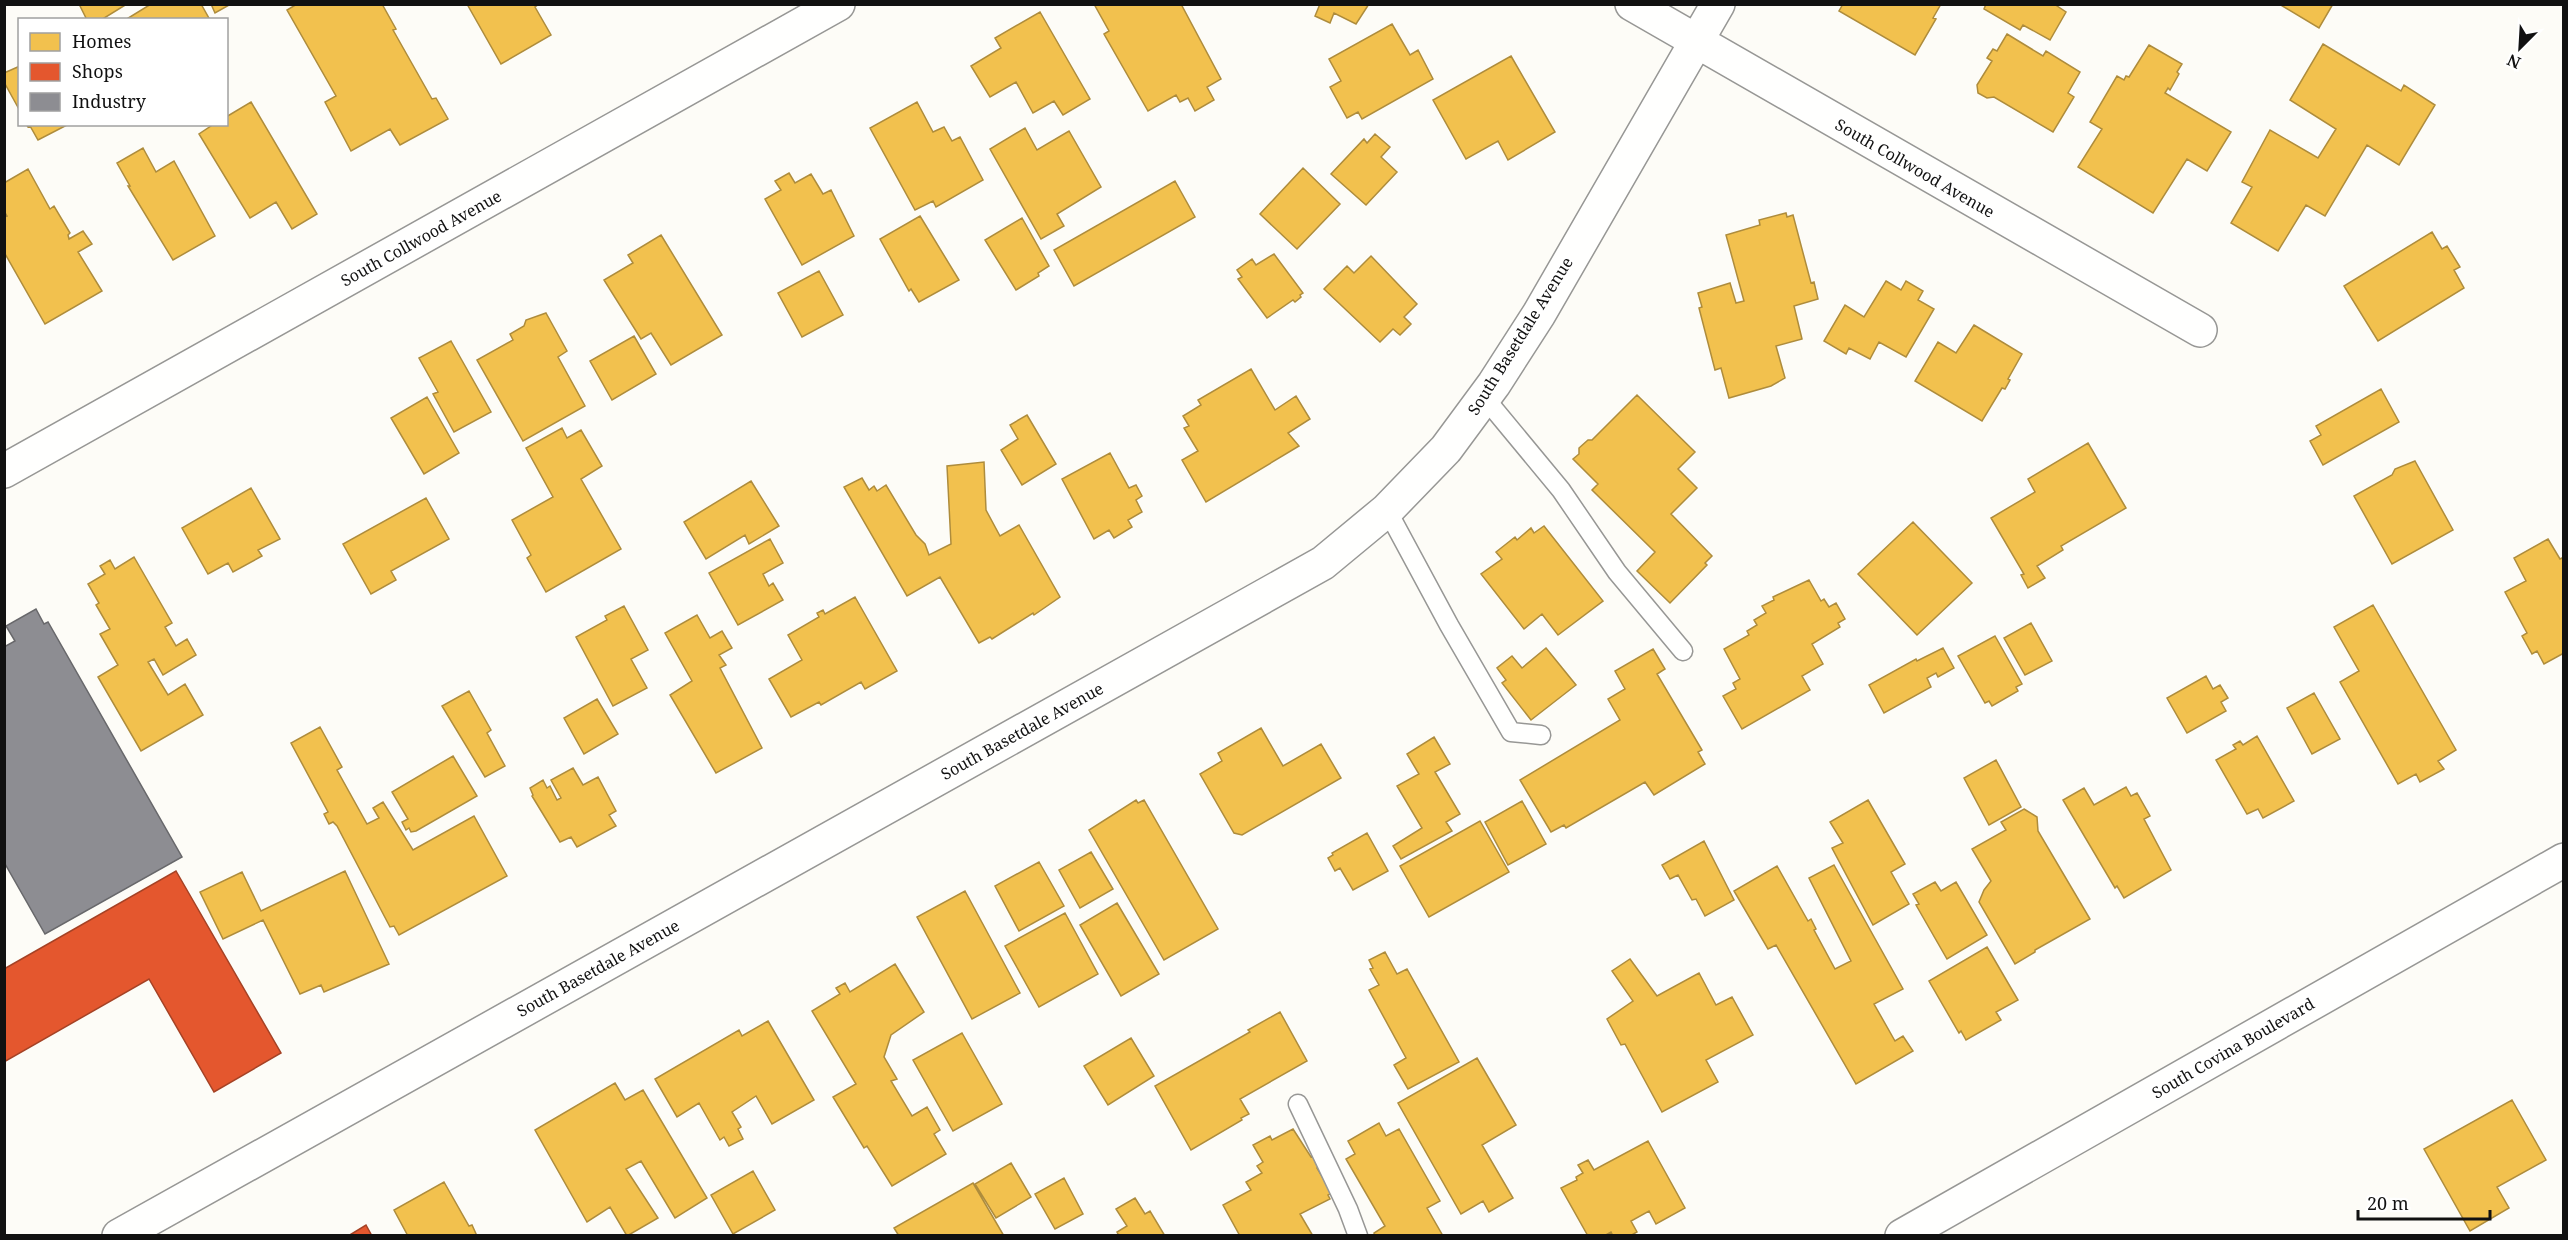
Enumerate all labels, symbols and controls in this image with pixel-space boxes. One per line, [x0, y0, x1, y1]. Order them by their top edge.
legend [18, 18, 228, 126]
north arrow [2490, 18, 2550, 78]
text: Homes [72, 29, 131, 53]
text: N [2503, 49, 2524, 74]
text: Shops [72, 59, 123, 83]
text: Industry [72, 89, 147, 113]
street label: South Collwood Avenue [1831, 113, 1999, 223]
street label: South Collwood Avenue [337, 185, 505, 291]
street label: South Basetdale Avenue [1462, 253, 1578, 419]
street label: South Basetdale Avenue [937, 677, 1107, 785]
street label: South Basetdale Avenue [513, 914, 683, 1022]
street label: South Covina Boulevard [2148, 992, 2318, 1104]
scale bar [2358, 1183, 2490, 1221]
text: 20 m [2367, 1191, 2409, 1215]

